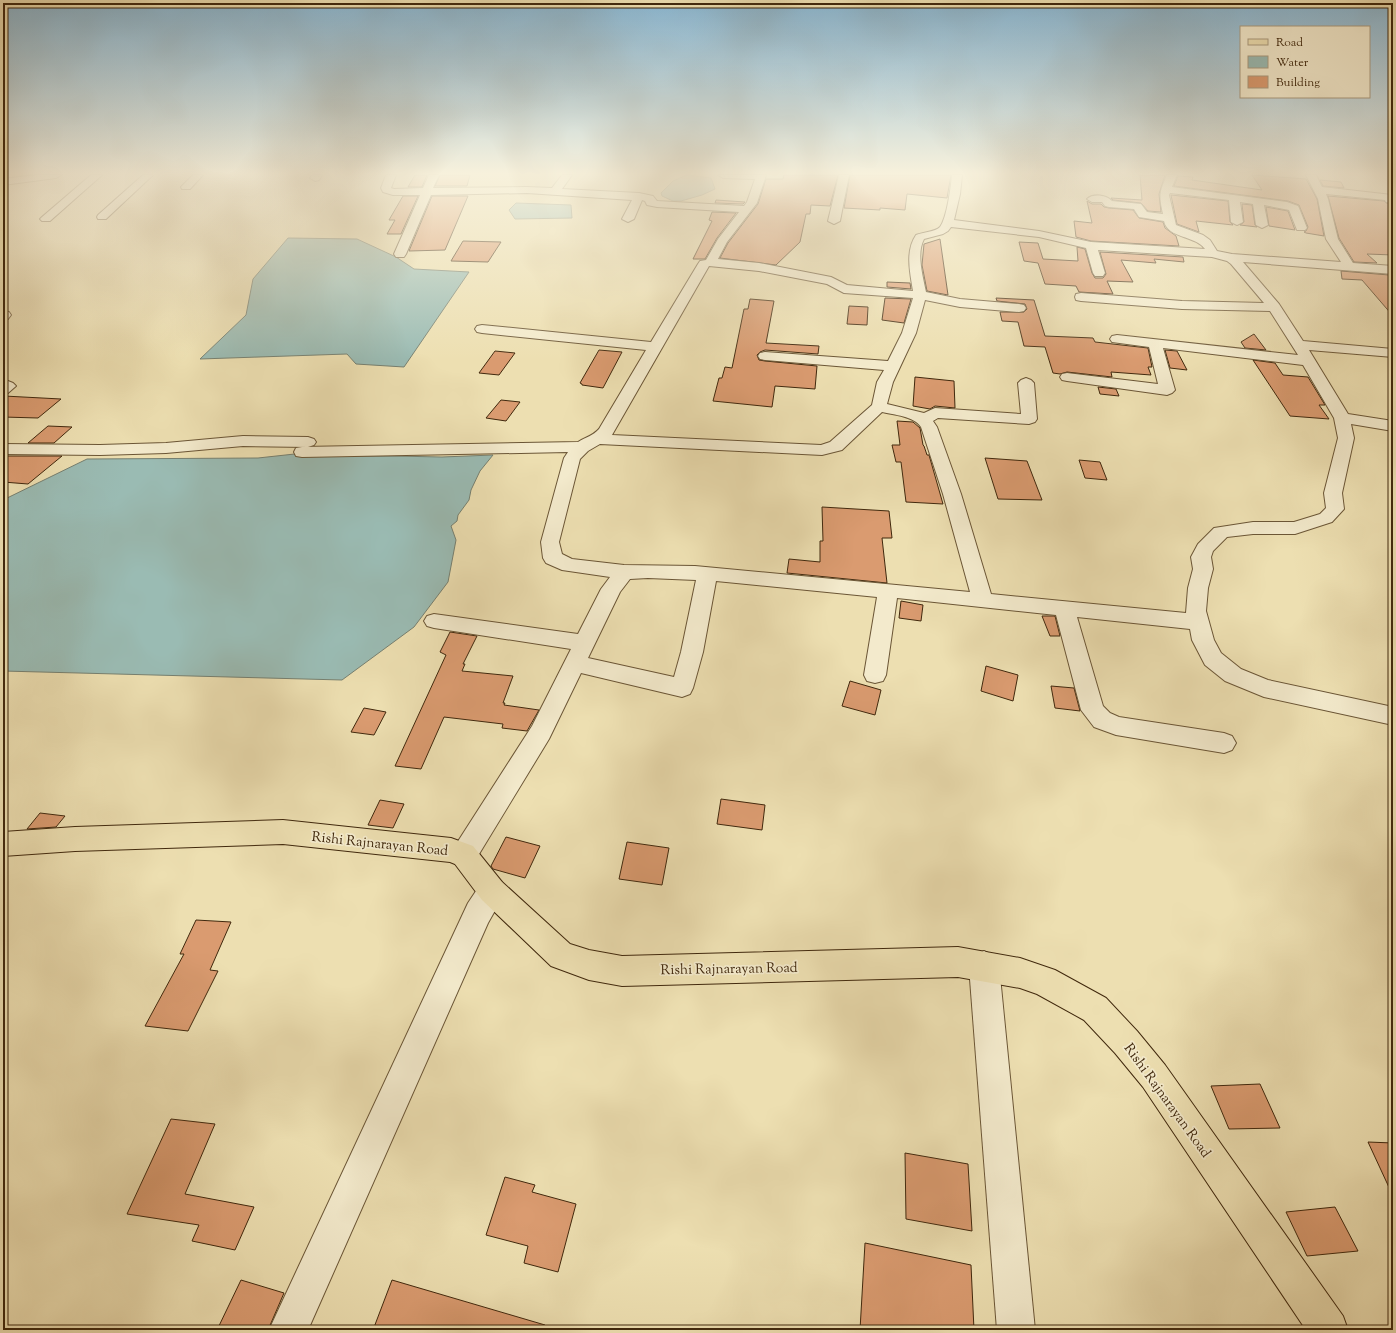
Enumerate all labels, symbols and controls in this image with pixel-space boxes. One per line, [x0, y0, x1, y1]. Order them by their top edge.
legend [1240, 26, 1370, 98]
text: Road [1276, 34, 1303, 52]
text: Water [1276, 54, 1309, 72]
text: Building [1276, 74, 1320, 92]
street label: Rishi Rajnarayan Road [311, 828, 449, 862]
street label: Rishi Rajnarayan Road [660, 959, 798, 981]
street label: Rishi Rajnarayan Road [1118, 1040, 1215, 1163]

